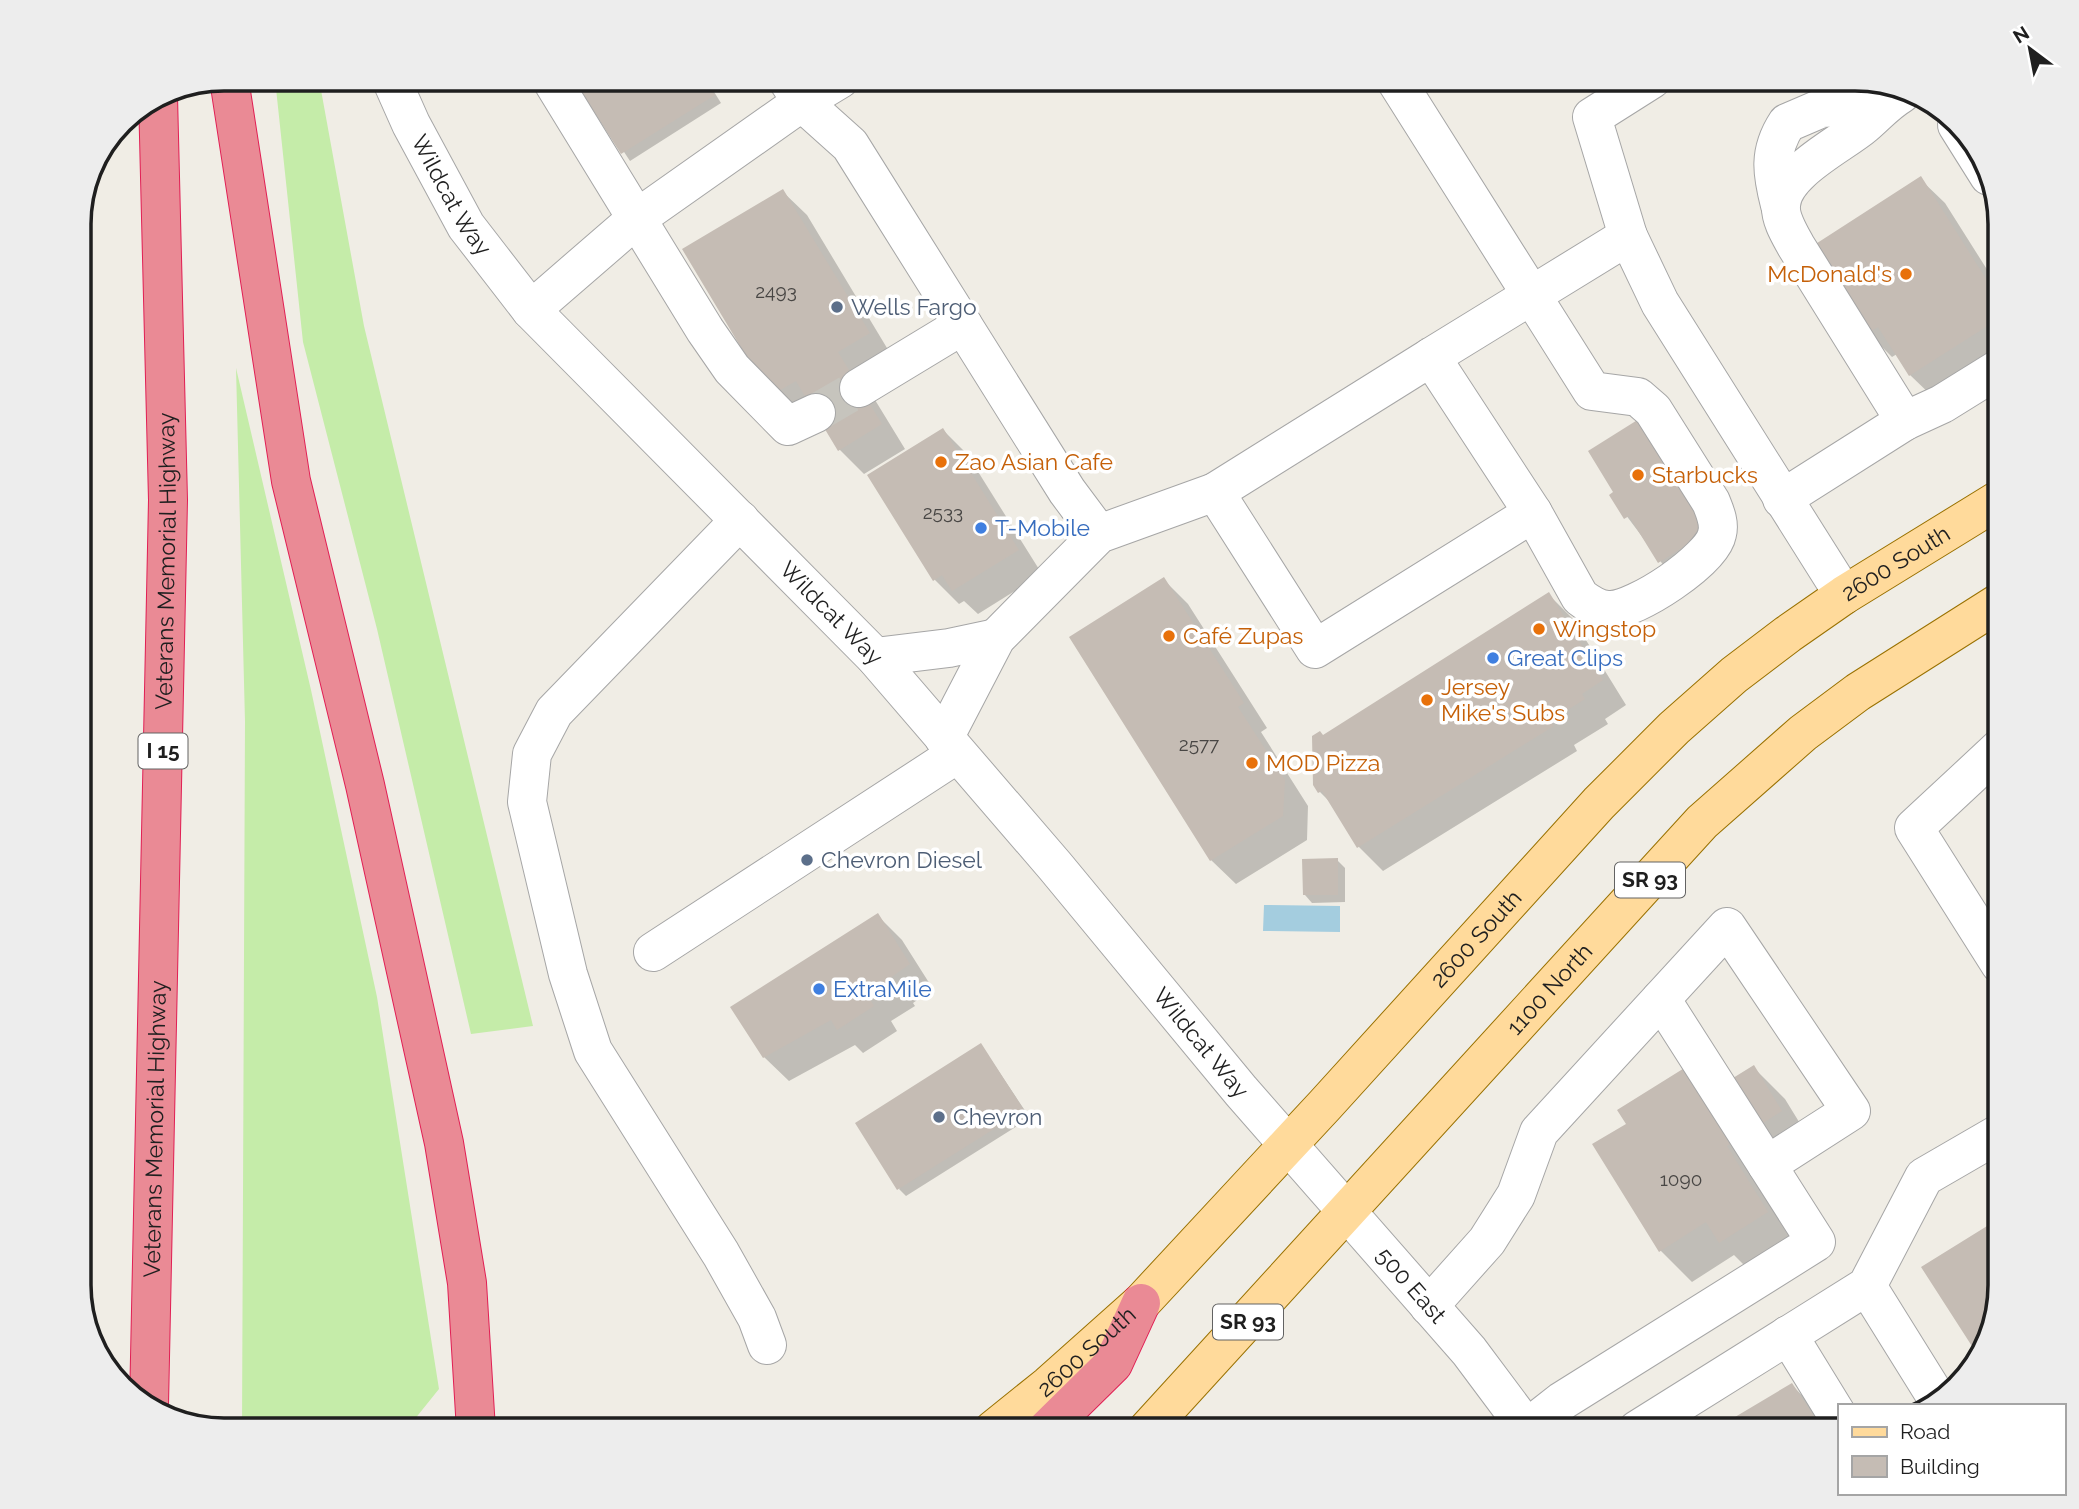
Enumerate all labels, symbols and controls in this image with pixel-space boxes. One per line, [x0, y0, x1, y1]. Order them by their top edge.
north arrow [1995, 14, 2065, 84]
text: N [2009, 21, 2033, 48]
street label: Wildcat Way [406, 130, 498, 260]
place label: McDonald's [1767, 260, 1892, 287]
marker: McDonald's [1898, 266, 1914, 282]
house number: 2493 [755, 280, 797, 302]
place label: Wells Fargo [851, 293, 977, 320]
marker: Wells Fargo [829, 299, 845, 315]
street label: Veterans Memorial Highway [150, 412, 181, 710]
place label: Zao Asian Cafe [955, 448, 1113, 475]
marker: Zao Asian Cafe [933, 454, 949, 470]
place label: Starbucks [1652, 461, 1758, 488]
marker: Starbucks [1630, 467, 1646, 483]
house number: 2533 [923, 501, 963, 523]
place label: T-Mobile [995, 514, 1090, 541]
street label: 2600 South [1836, 519, 1955, 606]
marker: T-Mobile [973, 520, 989, 536]
street label: Wildcat Way [775, 555, 889, 670]
place label: Wingstop [1553, 615, 1656, 642]
marker: Wingstop [1531, 621, 1547, 637]
place label: Café Zupas [1183, 622, 1303, 649]
marker: Café Zupas [1161, 628, 1177, 644]
place label: Great Clips [1507, 644, 1623, 671]
marker: Great Clips [1485, 650, 1501, 666]
place label: Jersey Mike's Subs [1441, 673, 1565, 726]
marker: Jersey Mike's Subs [1419, 692, 1435, 708]
house number: 2577 [1179, 733, 1219, 755]
road number: I 15 [138, 734, 188, 768]
place label: MOD Pizza [1266, 749, 1380, 776]
marker: MOD Pizza [1244, 755, 1260, 771]
place label: Chevron Diesel [821, 846, 983, 873]
marker: Chevron Diesel [799, 852, 815, 868]
road number: SR 93 [1615, 862, 1685, 898]
street label: 2600 South [1424, 884, 1527, 993]
street label: 1100 North [1501, 937, 1598, 1040]
place label: ExtraMile [833, 975, 932, 1002]
street label: Veterans Memorial Highway [138, 980, 171, 1278]
marker: ExtraMile [811, 981, 827, 997]
street label: Wildcat Way [1148, 982, 1255, 1103]
place label: Chevron [953, 1103, 1042, 1130]
marker: Chevron [931, 1109, 947, 1125]
house number: 1090 [1660, 1168, 1702, 1190]
street label: 500 East [1371, 1241, 1452, 1329]
street label: 2600 South [1032, 1300, 1141, 1402]
road number: SR 93 [1213, 1304, 1283, 1340]
legend [1838, 1404, 2065, 1495]
text: Road [1900, 1419, 1950, 1444]
text: Building [1900, 1454, 1980, 1479]

